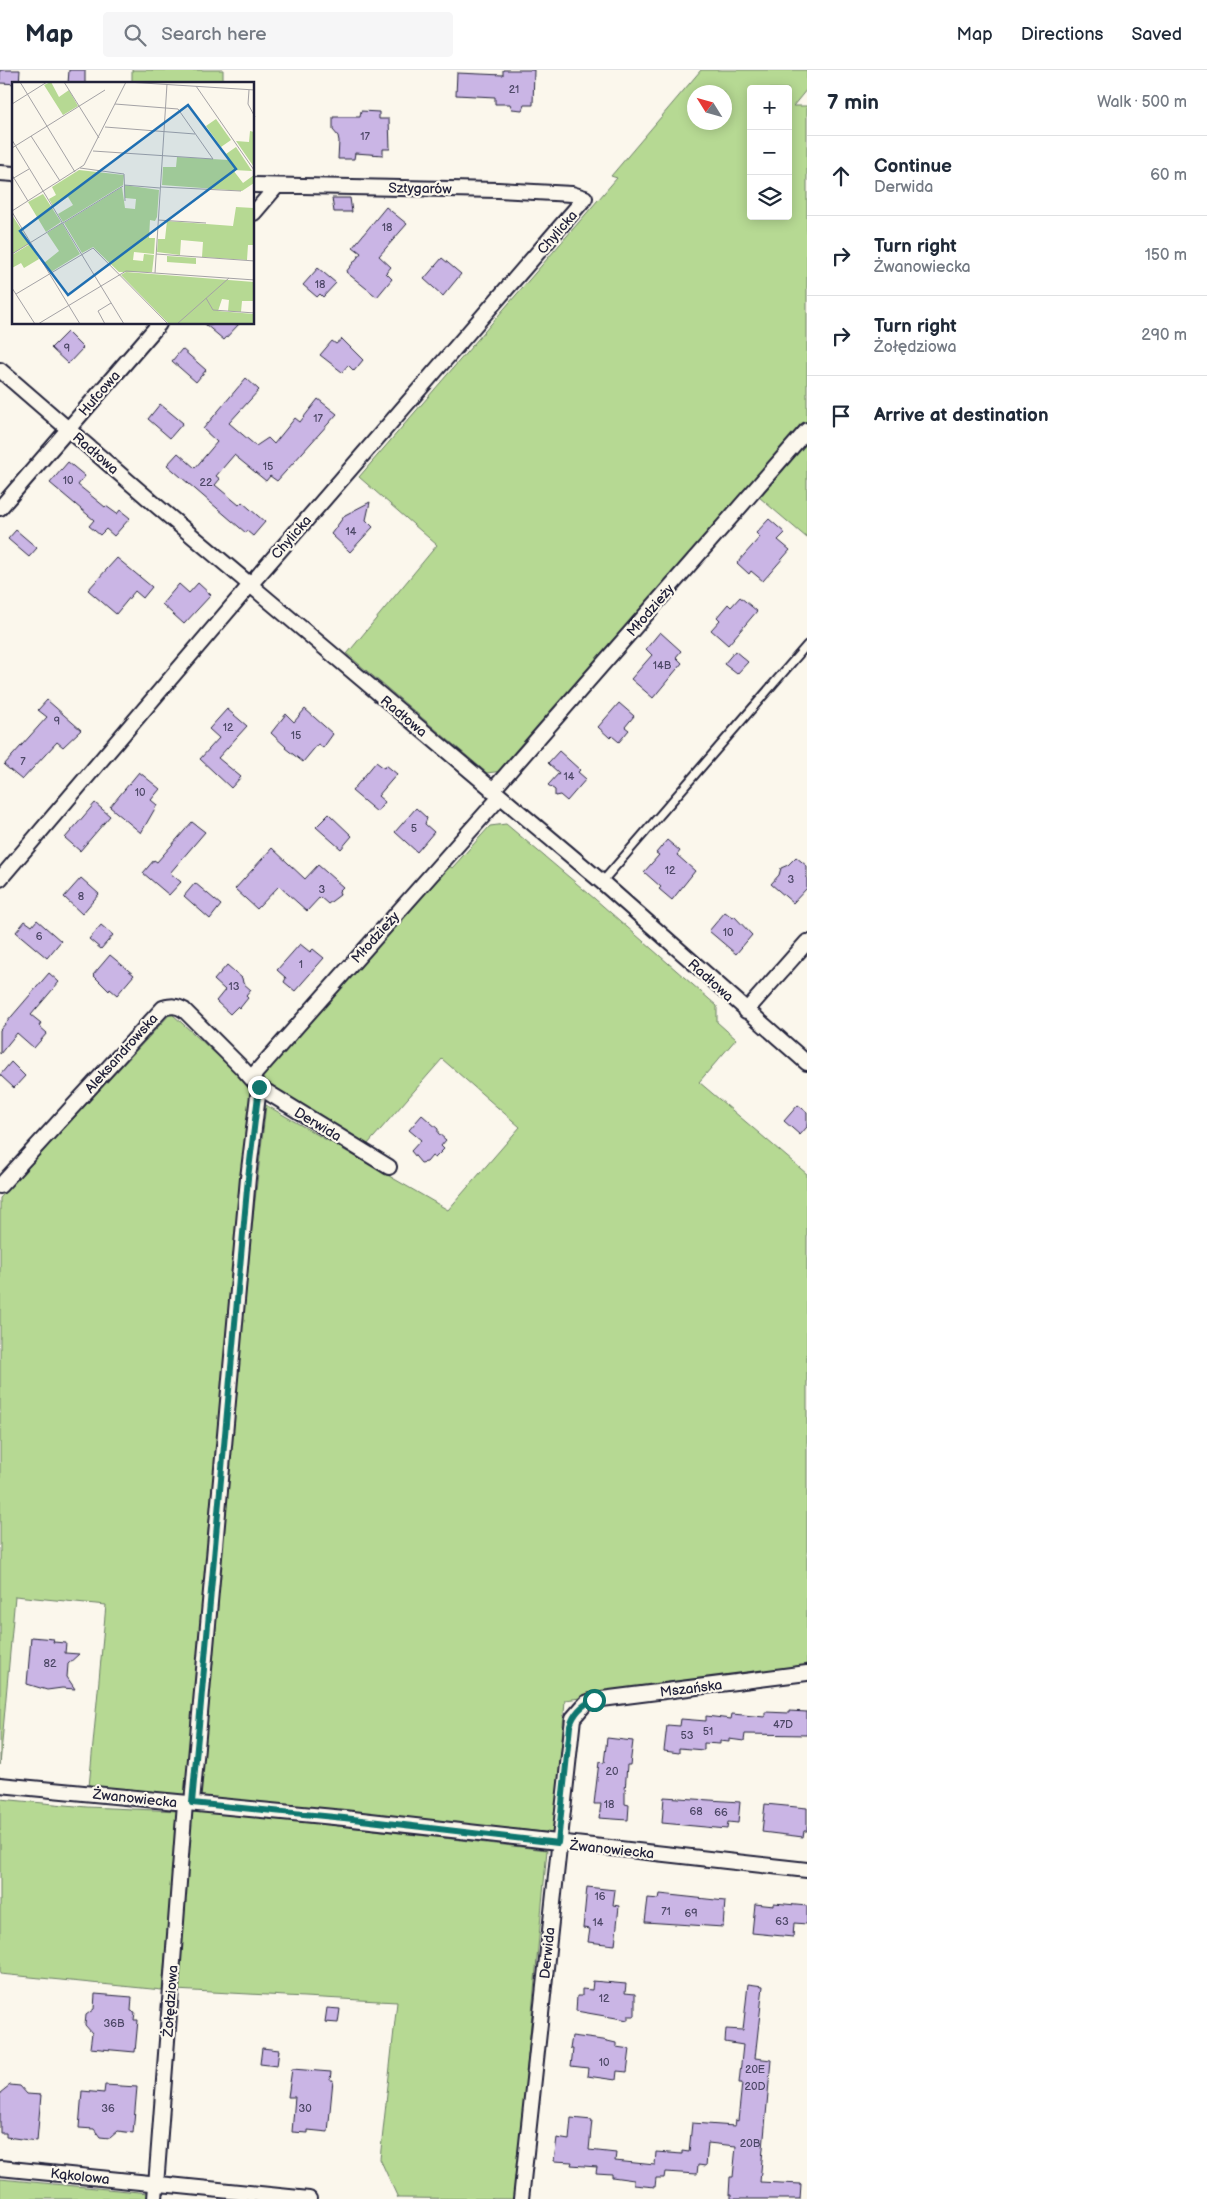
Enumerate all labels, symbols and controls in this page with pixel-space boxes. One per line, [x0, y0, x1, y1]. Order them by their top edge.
search box [103, 12, 453, 57]
text: Map [25, 20, 73, 49]
icon: search [121, 21, 149, 49]
text: Search here [161, 23, 267, 46]
text: Map [957, 24, 993, 45]
text: Directions [1021, 24, 1103, 45]
text: Saved [1131, 24, 1182, 45]
inset map [12, 82, 255, 325]
house number: 21 [509, 83, 519, 96]
north arrow [687, 85, 732, 130]
map controls [747, 85, 792, 220]
button: + [747, 85, 792, 130]
text: 7 min [827, 90, 879, 115]
text: Walk · 500 m [1097, 93, 1187, 112]
house number: 17 [360, 130, 370, 143]
button: − [747, 130, 792, 175]
text: Continue [874, 155, 952, 178]
icon: ahead [827, 162, 855, 190]
text: 60 m [1150, 166, 1187, 185]
button: layers [747, 175, 792, 220]
text: Derwida [874, 178, 933, 197]
street label: Sztygarów [388, 179, 452, 198]
street label: Chylicka [534, 207, 581, 258]
house number: 18 [382, 221, 392, 234]
text: Turn right [874, 235, 957, 258]
icon: right [827, 242, 855, 270]
text: 150 m [1145, 246, 1187, 265]
text: Żwanowiecka [874, 258, 971, 277]
house number: 18 [315, 278, 325, 291]
text: Turn right [874, 315, 957, 338]
icon: right [827, 322, 855, 350]
text: 290 m [1141, 326, 1187, 345]
text: Żołędziowa [874, 338, 957, 357]
house number: 9 [64, 342, 70, 355]
street label: Hufcowa [75, 367, 124, 419]
icon: arrive [827, 402, 855, 430]
text: Arrive at destination [874, 404, 1049, 427]
house number: 17 [313, 412, 323, 425]
street label: Radłowa [69, 429, 122, 478]
house number: 15 [263, 460, 273, 473]
house number: 10 [63, 474, 74, 487]
house number: 22 [200, 476, 213, 489]
street label: Chylicka [268, 512, 315, 563]
house number: 14 [346, 525, 357, 538]
street label: Młodzieży [623, 580, 678, 640]
house number: 14B [653, 659, 672, 672]
street label: Radłowa [377, 692, 430, 741]
house number: 9 [54, 715, 60, 728]
house number: 12 [223, 721, 234, 734]
house number: 15 [291, 729, 301, 742]
house number: 7 [20, 755, 26, 768]
house number: 14 [564, 770, 575, 783]
house number: 10 [135, 786, 146, 799]
house number: 5 [411, 822, 417, 835]
house number: 12 [665, 864, 676, 877]
house number: 3 [788, 873, 795, 886]
house number: 3 [319, 883, 326, 896]
house number: 8 [78, 890, 84, 903]
street label: Młodzieży [348, 907, 403, 967]
house number: 10 [723, 926, 734, 939]
house number: 6 [36, 930, 43, 943]
street label: Radłowa [684, 956, 737, 1005]
house number: 1 [299, 958, 303, 971]
house number: 13 [228, 980, 240, 993]
street label: Aleksandrowska [81, 1010, 162, 1097]
route end [248, 1076, 271, 1099]
street label: Derwida [291, 1104, 344, 1145]
house number: 82 [44, 1657, 57, 1670]
street label: Mszańska [659, 1676, 723, 1701]
route start [583, 1689, 606, 1712]
house number: 47D [773, 1718, 793, 1731]
house number: 51 [703, 1725, 713, 1738]
house number: 53 [680, 1729, 694, 1742]
house number: 20 [606, 1765, 619, 1778]
street label: Żwanowiecka [91, 1785, 178, 1811]
house number: 18 [604, 1798, 614, 1811]
house number: 68 [689, 1805, 703, 1818]
house number: 66 [714, 1806, 728, 1819]
street label: Żwanowiecka [568, 1836, 655, 1862]
house number: 16 [595, 1890, 606, 1903]
house number: 71 [661, 1905, 671, 1918]
house number: 69 [684, 1907, 698, 1920]
house number: 63 [775, 1915, 789, 1928]
house number: 14 [593, 1916, 604, 1929]
street label: Derwida [536, 1926, 559, 1980]
street label: Żołędziowa [158, 1964, 182, 2039]
house number: 12 [599, 1992, 610, 2005]
house number: 36B [103, 2017, 125, 2030]
house number: 10 [599, 2056, 610, 2069]
house number: 20E [745, 2063, 765, 2076]
house number: 20D [745, 2080, 765, 2093]
house number: 36 [101, 2102, 115, 2115]
house number: 30 [298, 2102, 312, 2115]
house number: 20B [740, 2137, 761, 2150]
street label: Kąkolowa [49, 2165, 111, 2188]

